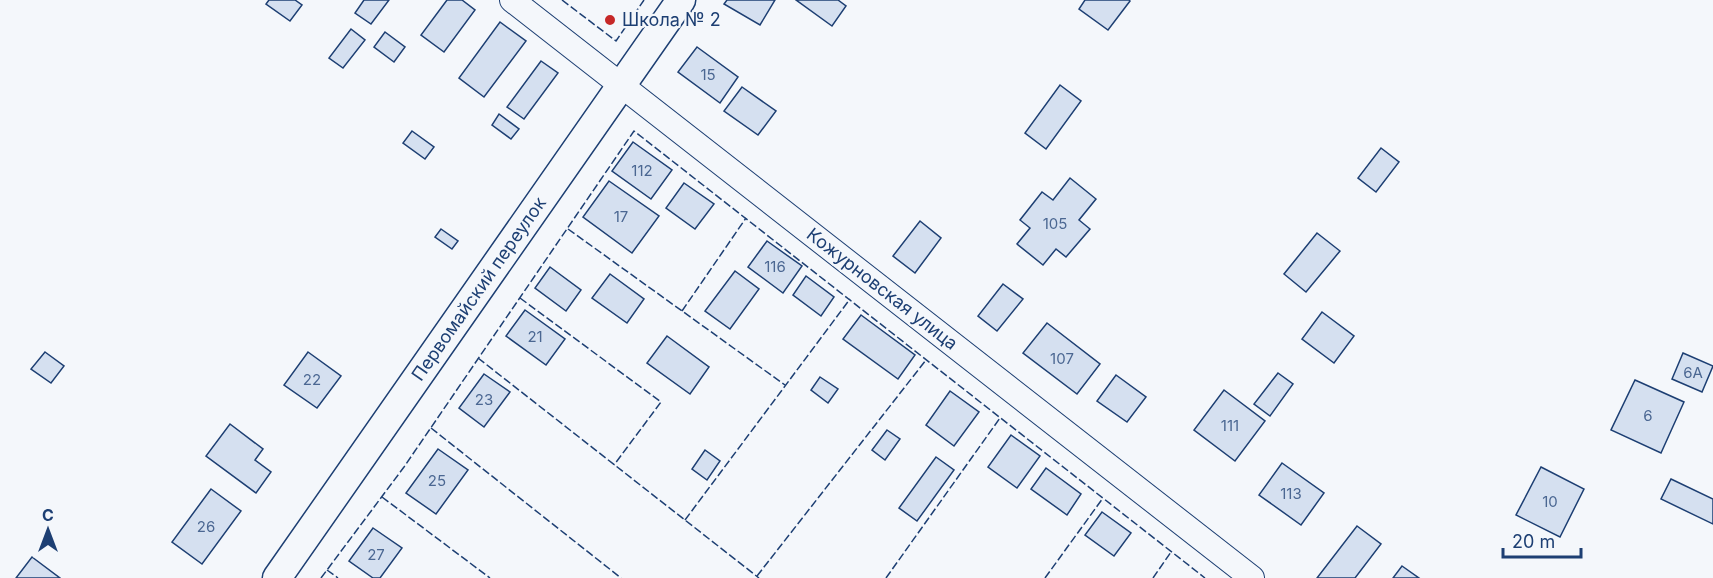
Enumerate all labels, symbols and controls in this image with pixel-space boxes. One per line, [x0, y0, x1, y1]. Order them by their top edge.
place label: Школа № 2 [622, 9, 721, 30]
marker: Школа № 2 [603, 13, 617, 27]
house number: 15 [700, 65, 716, 84]
house number: 112 [631, 161, 653, 180]
street label: Первомайский переулок [407, 193, 550, 385]
house number: 17 [614, 207, 628, 226]
house number: 105 [1043, 214, 1067, 233]
street label: Кожурновская улица [803, 223, 962, 354]
house number: 116 [764, 257, 786, 276]
house number: 21 [527, 327, 543, 346]
house number: 107 [1050, 349, 1074, 368]
house number: 6А [1683, 363, 1703, 382]
house number: 22 [303, 370, 321, 389]
house number: 23 [475, 390, 493, 409]
house number: 6 [1643, 406, 1653, 425]
house number: 111 [1221, 416, 1239, 435]
house number: 25 [428, 471, 446, 490]
house number: 113 [1280, 484, 1302, 503]
house number: 10 [1542, 492, 1558, 511]
north arrow [18, 500, 78, 560]
text: С [42, 505, 54, 525]
house number: 26 [197, 517, 215, 536]
scale bar [1503, 521, 1581, 559]
text: 20 m [1512, 531, 1555, 552]
house number: 27 [367, 545, 385, 564]

